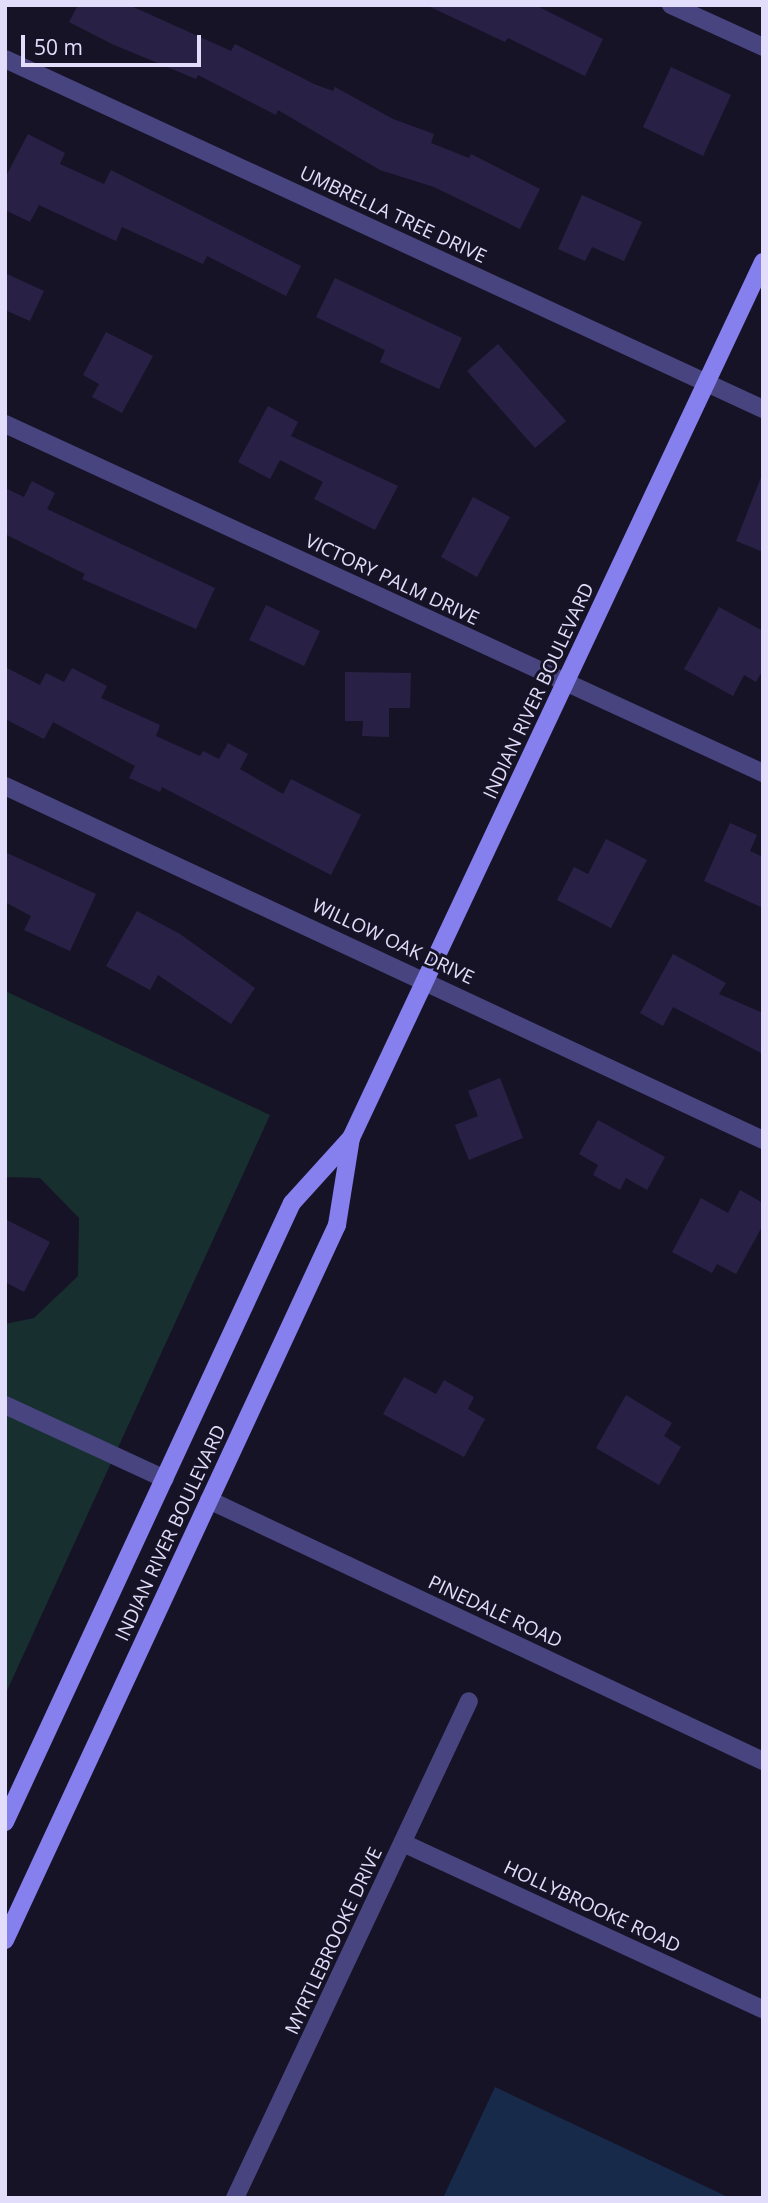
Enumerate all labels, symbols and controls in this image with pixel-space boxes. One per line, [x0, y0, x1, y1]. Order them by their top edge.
scale bar [24, 21, 205, 65]
text: 50 m [34, 33, 83, 61]
street label: UMBRELLA TREE DRIVE [296, 162, 490, 268]
street label: VICTORY PALM DRIVE [301, 530, 483, 630]
street label: INDIAN RIVER BOULEVARD [479, 579, 599, 803]
street label: WILLOW OAK DRIVE [308, 894, 478, 990]
street label: INDIAN RIVER BOULEVARD [111, 1421, 231, 1645]
street label: PINEDALE ROAD [424, 1571, 566, 1653]
street label: MYRTLEBROOKE DRIVE [281, 1844, 387, 2038]
street label: HOLLYBROOKE ROAD [500, 1856, 684, 1958]

